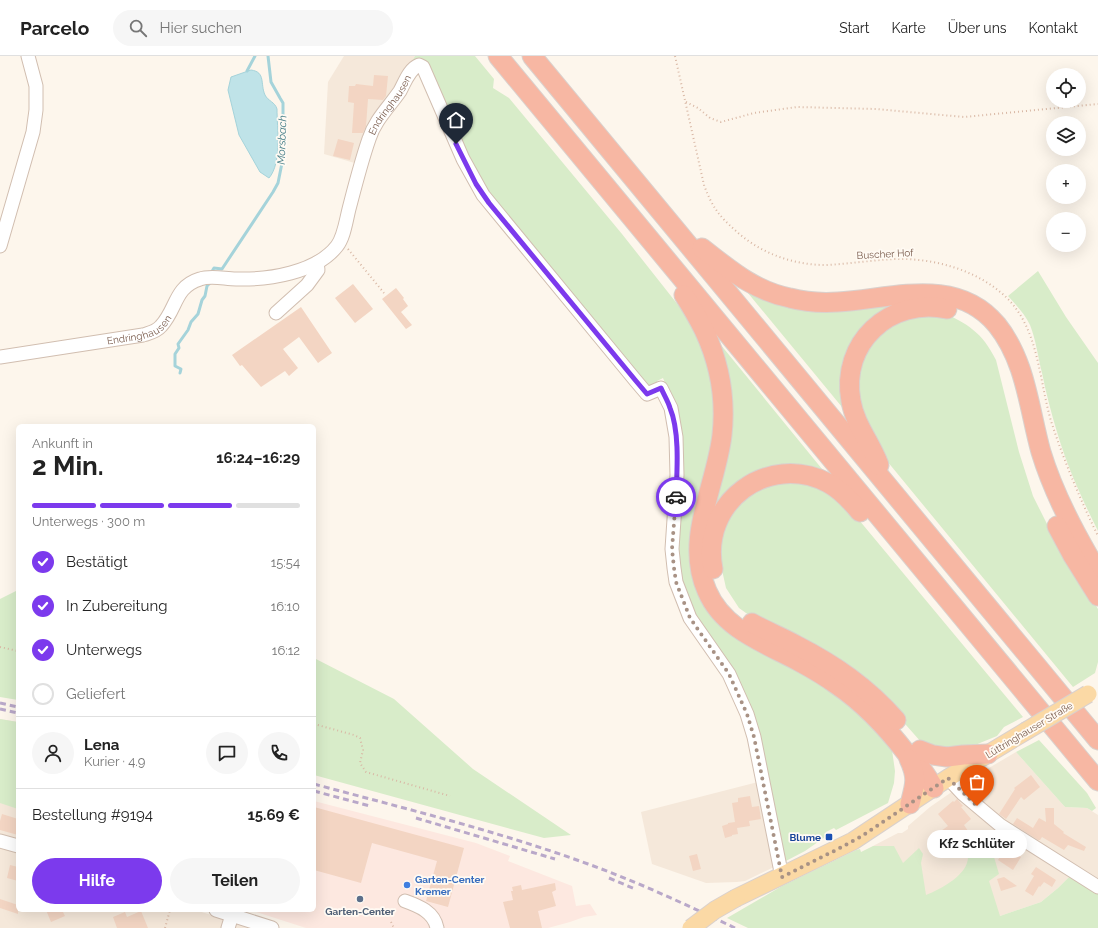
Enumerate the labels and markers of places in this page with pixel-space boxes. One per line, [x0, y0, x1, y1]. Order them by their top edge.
pin [439, 103, 473, 144]
pin [960, 765, 994, 806]
callout: Kfz Schlüter [927, 830, 1027, 858]
place label: Blume [790, 832, 821, 843]
marker: Blume [824, 832, 834, 842]
place label: Garten-Center Kremer [415, 874, 484, 897]
marker: Garten-Center Kremer [402, 880, 412, 890]
marker: Garten-Center [355, 894, 365, 904]
place label: Garten-Center [325, 906, 395, 917]

